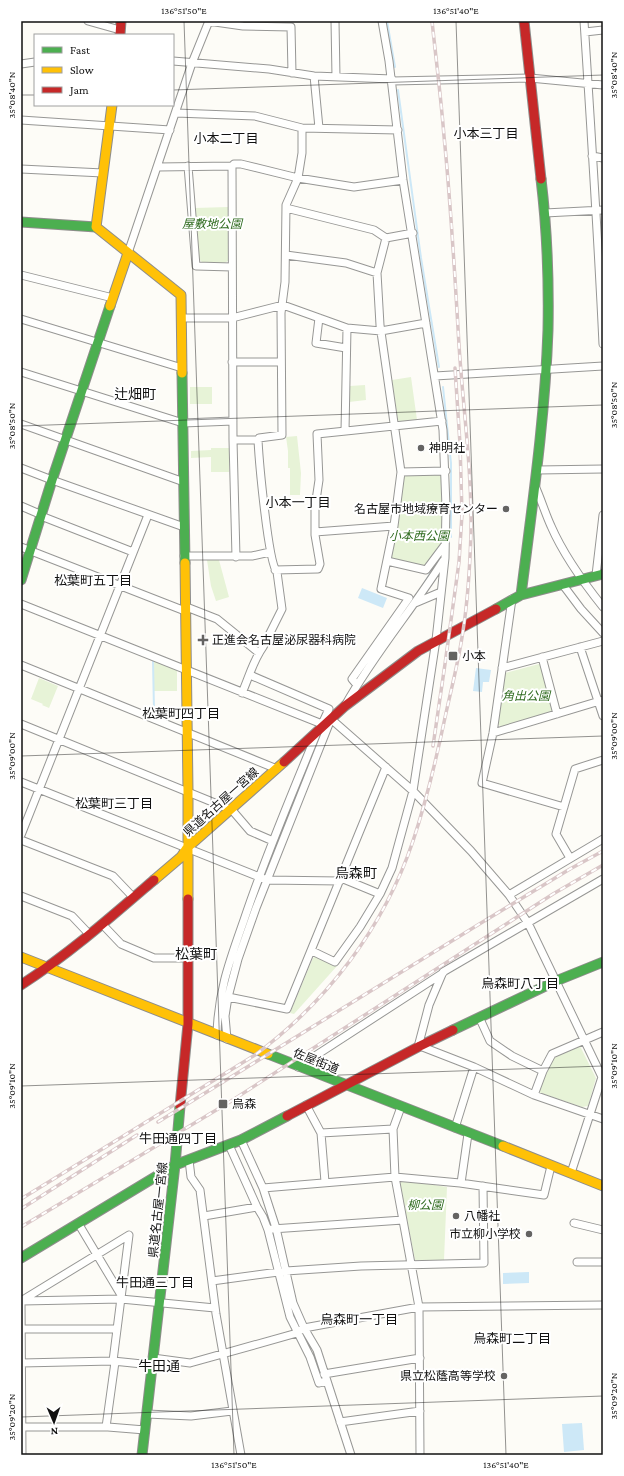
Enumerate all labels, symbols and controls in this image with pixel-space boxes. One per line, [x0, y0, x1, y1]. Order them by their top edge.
text: 136°51'50"E [161, 5, 207, 16]
text: 136°51'40"E [433, 5, 479, 16]
legend [34, 34, 174, 106]
text: Fast [70, 43, 91, 57]
text: 35°08'40"N [608, 51, 619, 98]
text: Slow [70, 63, 94, 77]
text: 35°08'40"N [6, 71, 17, 118]
text: Jam [69, 83, 89, 97]
district label: 小本三丁目 [453, 126, 519, 141]
district label: 小本二丁目 [193, 131, 259, 146]
park label: 屋敷地公園 [182, 217, 244, 231]
text: 35°08'50"N [608, 381, 619, 428]
district label: 辻畑町 [114, 386, 156, 402]
text: 35°08'50"N [6, 402, 17, 449]
place label: 神明社 [429, 441, 465, 455]
marker: 神明社 [416, 443, 426, 453]
district label: 小本一丁目 [265, 495, 331, 510]
place label: 名古屋市地域療育センター [354, 502, 498, 516]
marker: 名古屋市地域療育センター [501, 504, 511, 514]
park label: 小本西公園 [389, 529, 451, 543]
district label: 松葉町五丁目 [54, 573, 132, 588]
place label: 正進会名古屋泌尿器科病院 [212, 633, 356, 647]
marker: 正進会名古屋泌尿器科病院 [197, 634, 209, 646]
place label: 小本 [462, 649, 486, 663]
marker: 小本 [447, 650, 459, 662]
park label: 角出公園 [502, 689, 552, 703]
district label: 松葉町四丁目 [142, 706, 220, 721]
text: 35°09'00"N [608, 712, 619, 760]
text: 35°09'00"N [6, 732, 17, 780]
street label: 県道名古屋一宮線 [181, 765, 261, 839]
district label: 松葉町三丁目 [75, 796, 153, 811]
district label: 烏森町 [335, 865, 377, 881]
district label: 松葉町 [175, 946, 217, 962]
district label: 烏森町八丁目 [481, 976, 559, 991]
text: 35°09'10"N [608, 1043, 619, 1089]
street label: 佐屋街道 [291, 1046, 341, 1076]
text: 35°09'10"N [6, 1063, 17, 1109]
place label: 烏森 [232, 1097, 256, 1111]
marker: 烏森 [217, 1098, 229, 1110]
district label: 牛田通四丁目 [139, 1131, 217, 1146]
street label: 県道名古屋一宮線 [146, 1162, 170, 1258]
park label: 柳公園 [407, 1198, 445, 1212]
place label: 八幡社 [464, 1209, 500, 1223]
marker: 八幡社 [451, 1211, 461, 1221]
place label: 市立柳小学校 [449, 1227, 521, 1241]
marker: 市立柳小学校 [524, 1229, 534, 1239]
district label: 牛田通三丁目 [116, 1275, 194, 1290]
district label: 烏森町一丁目 [320, 1312, 398, 1327]
district label: 烏森町二丁目 [473, 1331, 551, 1346]
district label: 牛田通 [138, 1358, 180, 1374]
place label: 県立松蔭高等学校 [400, 1369, 496, 1383]
marker: 県立松蔭高等学校 [499, 1371, 509, 1381]
text: 35°09'20"N [608, 1372, 619, 1419]
text: 35°09'20"N [6, 1393, 17, 1440]
north arrow [34, 1402, 74, 1442]
text: N [50, 1426, 58, 1438]
text: 136°51'50"E [211, 1459, 257, 1470]
text: 136°51'40"E [483, 1459, 529, 1470]

